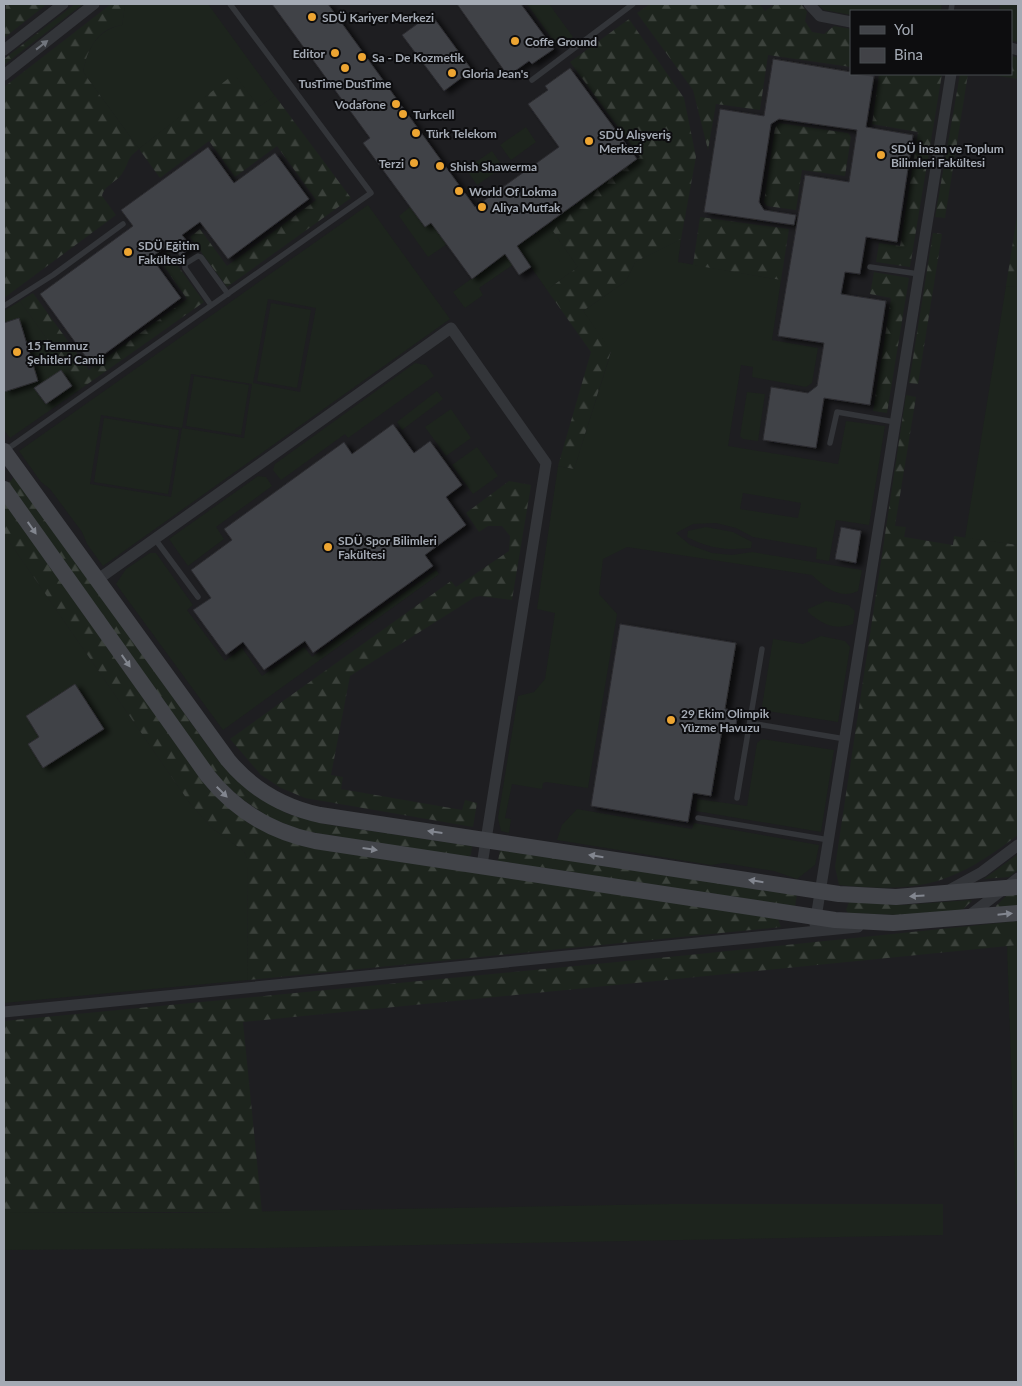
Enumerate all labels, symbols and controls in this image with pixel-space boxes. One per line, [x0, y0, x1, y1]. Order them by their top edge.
place label: SDÜ Kariyer Merkezi [322, 10, 434, 25]
legend [850, 10, 1012, 75]
marker: SDÜ Kariyer Merkezi [306, 11, 318, 23]
text: Yol [894, 20, 914, 38]
place label: Coffe Ground [525, 34, 597, 49]
marker: Coffe Ground [509, 35, 521, 47]
one-way arrow [35, 39, 48, 50]
text: Bina [894, 45, 923, 63]
place label: Editor [293, 46, 326, 61]
marker: Editor [329, 47, 341, 59]
place label: Sa - De Kozmetik [372, 50, 464, 65]
marker: Sa - De Kozmetik [356, 51, 368, 63]
marker: TusTime DusTime [339, 62, 351, 74]
place label: Gloria Jean's [462, 66, 528, 81]
marker: Gloria Jean's [446, 67, 458, 79]
place label: TusTime DusTime [299, 76, 392, 91]
place label: Vodafone [334, 97, 387, 112]
marker: Vodafone [390, 98, 402, 110]
place label: Turkcell [413, 107, 454, 122]
marker: Turkcell [397, 108, 409, 120]
place label: Türk Telekom [426, 126, 497, 141]
marker: Türk Telekom [410, 127, 422, 139]
place label: SDÜ Alışveriş Merkezi [599, 127, 671, 156]
marker: SDÜ Alışveriş Merkezi [583, 135, 595, 147]
place label: SDÜ İnsan ve Toplum Bilimleri Fakültesi [891, 141, 1004, 170]
marker: SDÜ İnsan ve Toplum Bilimleri Fakültesi [875, 149, 887, 161]
place label: Terzi [379, 156, 404, 171]
marker: Terzi [408, 157, 420, 169]
place label: Shish Shawerma [450, 159, 537, 174]
marker: Shish Shawerma [434, 160, 446, 172]
place label: World Of Lokma [469, 184, 557, 199]
marker: World Of Lokma [453, 185, 465, 197]
place label: Aliya Mutfak [491, 200, 561, 215]
marker: Aliya Mutfak [476, 201, 488, 213]
place label: SDÜ Eğitim Fakültesi [138, 238, 199, 267]
marker: SDÜ Eğitim Fakültesi [122, 246, 134, 258]
place label: 15 Temmuz Şehitleri Camii [27, 338, 104, 367]
marker: 15 Temmuz Şehitleri Camii [11, 346, 23, 358]
one-way arrow [27, 521, 37, 535]
place label: SDÜ Spor Bilimleri Fakültesi [338, 533, 437, 562]
marker: SDÜ Spor Bilimleri Fakültesi [322, 541, 334, 553]
one-way arrow [121, 654, 131, 668]
place label: 29 Ekim Olimpik Yüzme Havuzu [680, 706, 770, 735]
marker: 29 Ekim Olimpik Yüzme Havuzu [665, 714, 677, 726]
one-way arrow [216, 785, 228, 797]
one-way arrow [426, 828, 442, 836]
one-way arrow [362, 845, 378, 853]
one-way arrow [587, 851, 603, 859]
one-way arrow [748, 877, 764, 885]
one-way arrow [909, 892, 925, 900]
one-way arrow [997, 910, 1013, 918]

